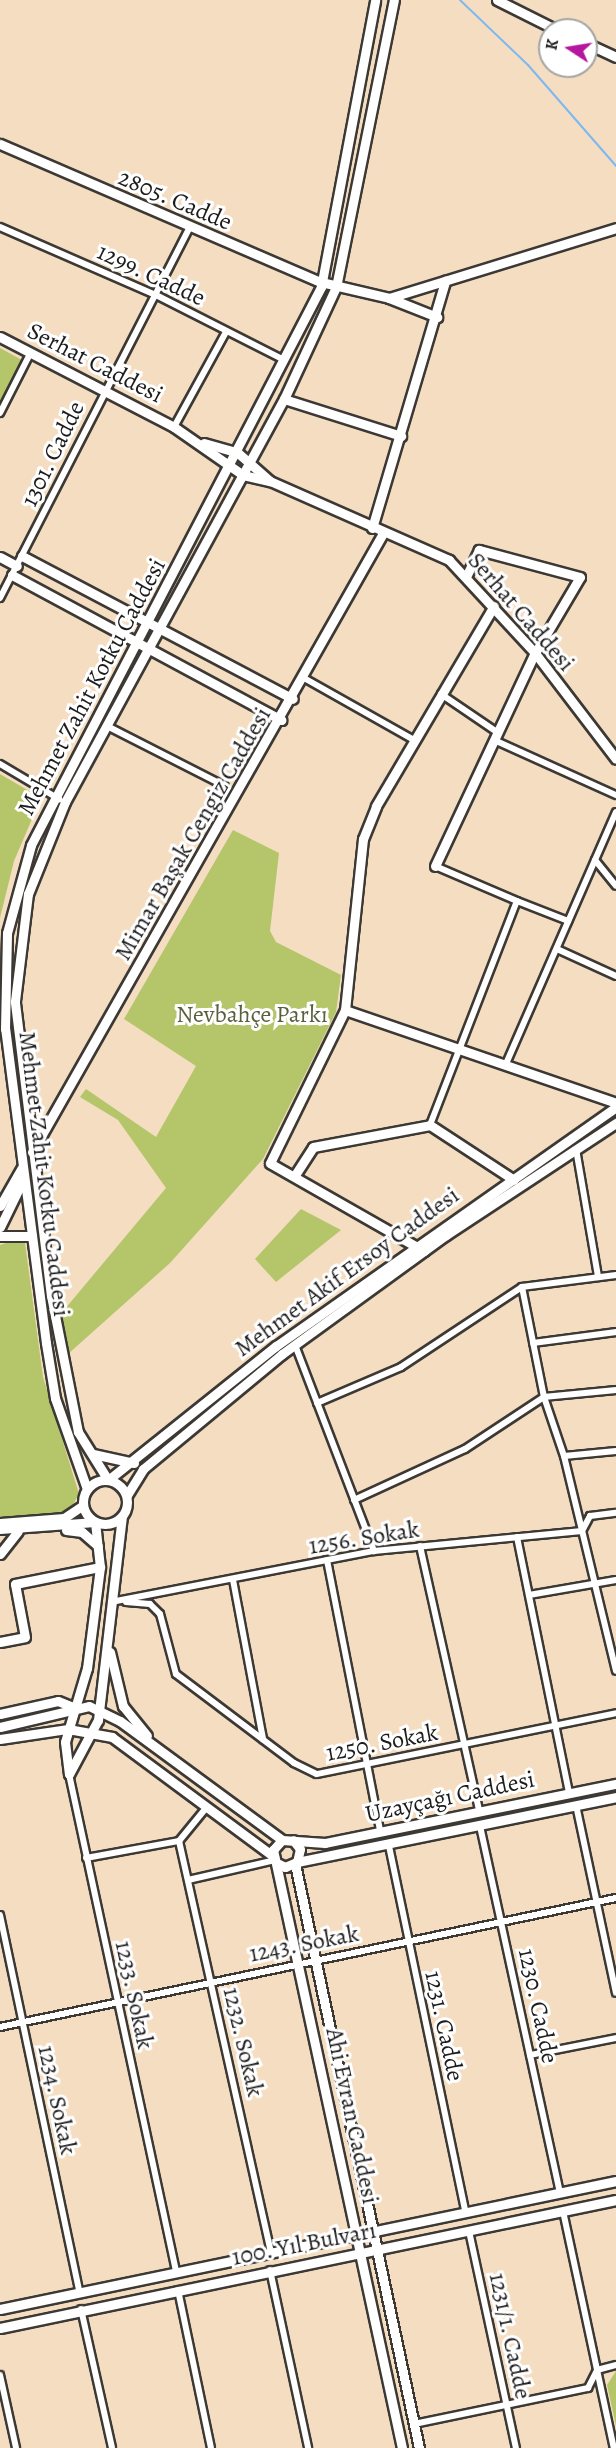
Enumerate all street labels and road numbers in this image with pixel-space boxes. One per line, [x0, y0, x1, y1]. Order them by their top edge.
street label: 2805. Cadde [114, 163, 236, 237]
street label: 1299. Cadde [92, 237, 210, 313]
street label: Serhat Caddesi [23, 317, 167, 409]
street label: 1301. Cadde [15, 396, 91, 512]
street label: Serhat Caddesi [462, 547, 580, 677]
street label: Mehmet Zahit Kotku Caddesi [12, 554, 172, 820]
street label: Mimar Başak Cengiz Caddesi [109, 702, 277, 966]
street label: Mehmet Zahit Kotku Caddesi [12, 1030, 76, 1318]
street label: Mehmet Akif Ersoy Caddesi [229, 1181, 465, 1363]
street label: 1256. Sokak [307, 1515, 421, 1561]
street label: 1250. Sokak [324, 1718, 440, 1768]
street label: Uzayçağı Caddesi [363, 1765, 537, 1829]
street label: 1243. Sokak [247, 1919, 361, 1969]
street label: 1233. Sokak [108, 1938, 160, 2052]
street label: 1230. Cadde [512, 1946, 564, 2066]
street label: 1231. Cadde [418, 1968, 470, 2084]
street label: 1232. Sokak [216, 1984, 270, 2100]
street label: Ahi Evran Caddesi [319, 2025, 385, 2207]
street label: 1234. Sokak [31, 2043, 83, 2157]
street label: 100. Yıl Bulvarı [229, 2216, 379, 2272]
street label: 1231/1. Cadde [483, 2270, 537, 2402]

